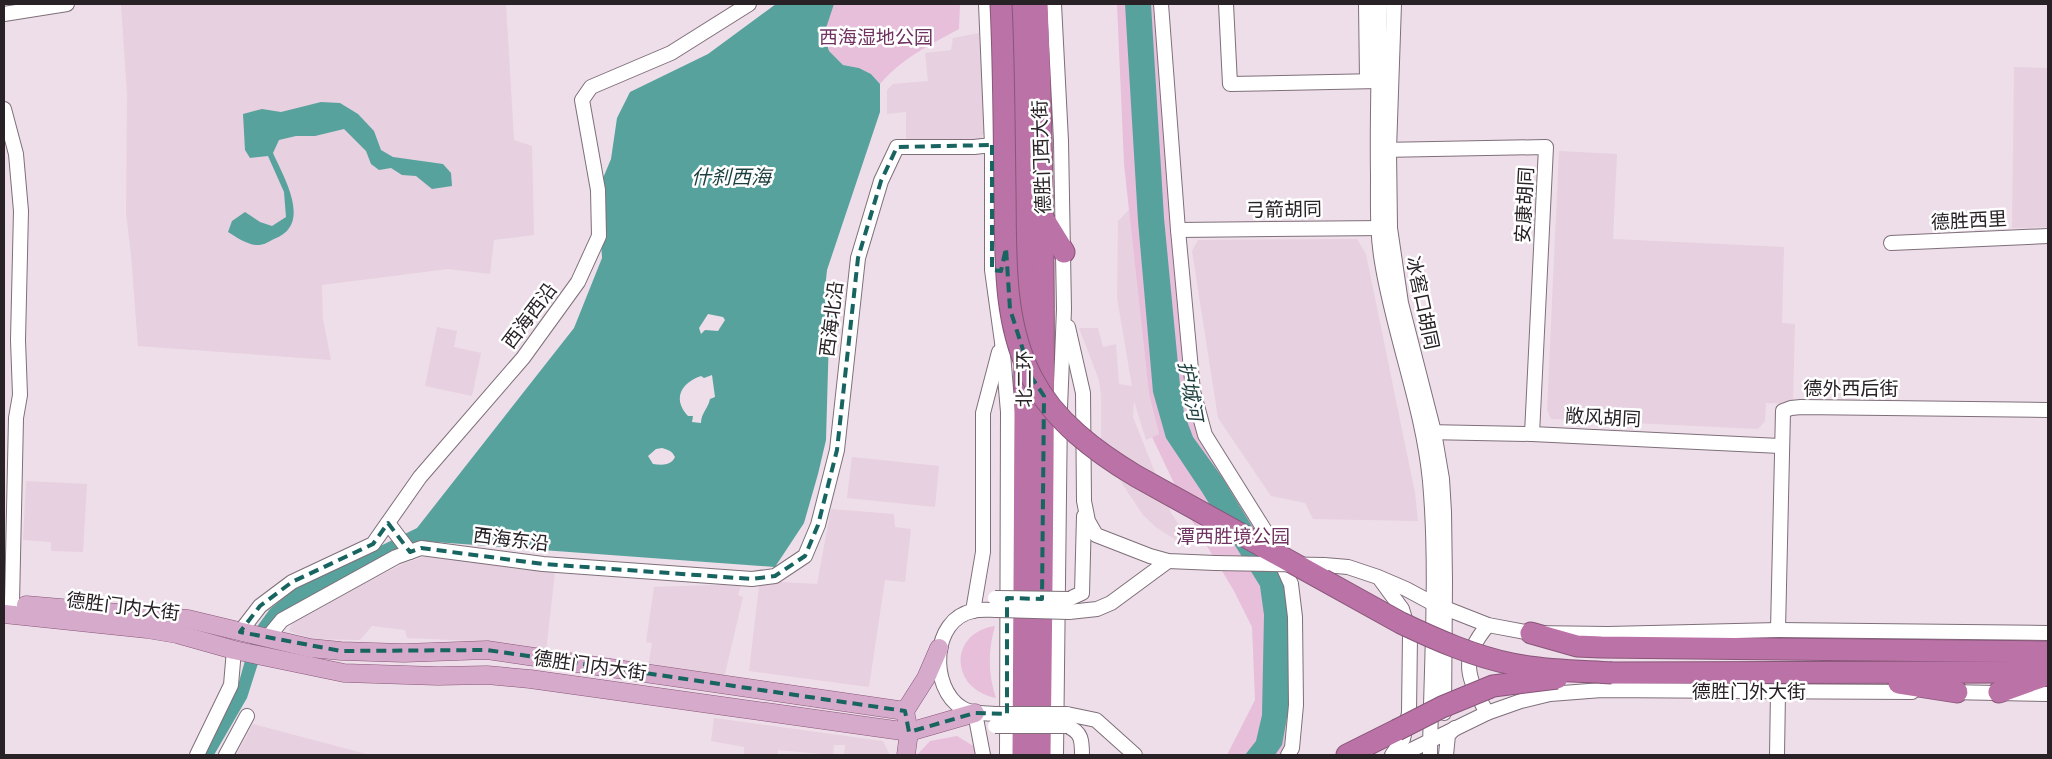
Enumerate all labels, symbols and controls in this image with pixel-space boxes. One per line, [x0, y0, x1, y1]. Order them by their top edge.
park label: 西海湿地公园 [819, 26, 933, 50]
street label: 德胜门西大街 [1028, 100, 1056, 214]
water label: 什刹西海 [691, 165, 774, 190]
street label: 安康胡同 [1511, 166, 1539, 244]
street label: 弓箭胡同 [1246, 197, 1322, 223]
street label: 德胜西里 [1930, 207, 2008, 235]
street label: 冰窖口胡同 [1400, 254, 1444, 352]
street label: 西海西沿 [498, 278, 562, 354]
street label: 西海北沿 [815, 280, 849, 358]
street label: 北二环 [1013, 350, 1037, 408]
water label: 护城河 [1172, 359, 1208, 427]
street label: 德外西后街 [1803, 377, 1899, 401]
street label: 敞风胡同 [1564, 404, 1642, 432]
street label: 西海东沿 [472, 523, 550, 557]
park label: 潭西胜境公园 [1176, 525, 1290, 549]
street label: 德胜门内大街 [65, 588, 181, 626]
street label: 德胜门内大街 [532, 646, 648, 686]
street label: 德胜门外大街 [1692, 680, 1806, 704]

